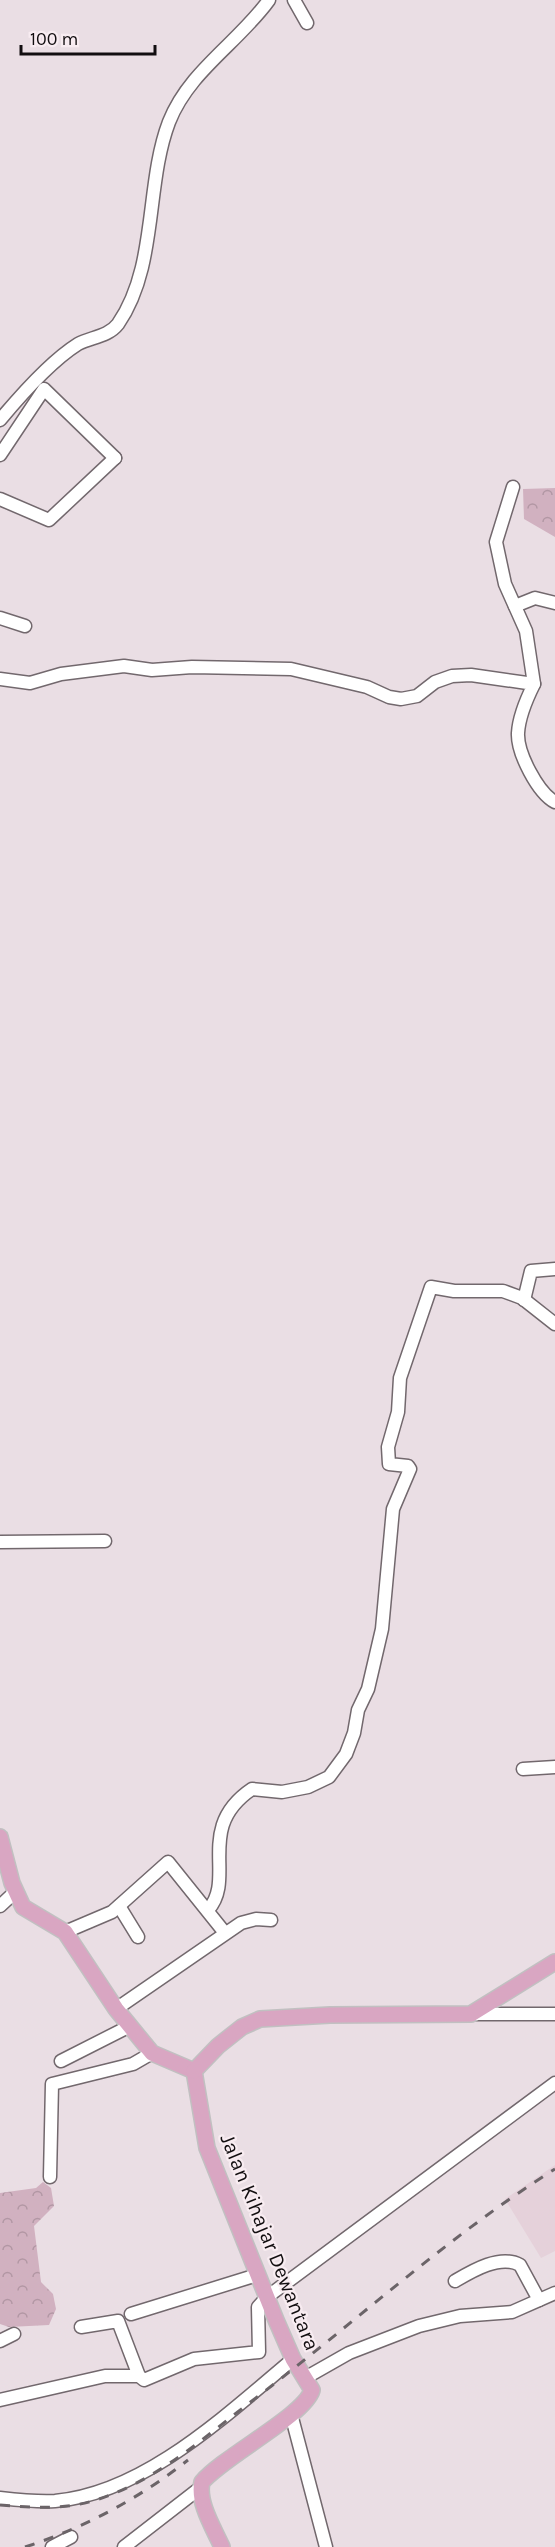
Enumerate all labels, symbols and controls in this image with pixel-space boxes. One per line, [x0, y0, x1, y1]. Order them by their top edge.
scale bar [21, 18, 154, 56]
text: 100 m [30, 28, 78, 50]
street label: Jalan Kihajar Dewantara [215, 2130, 325, 2354]

